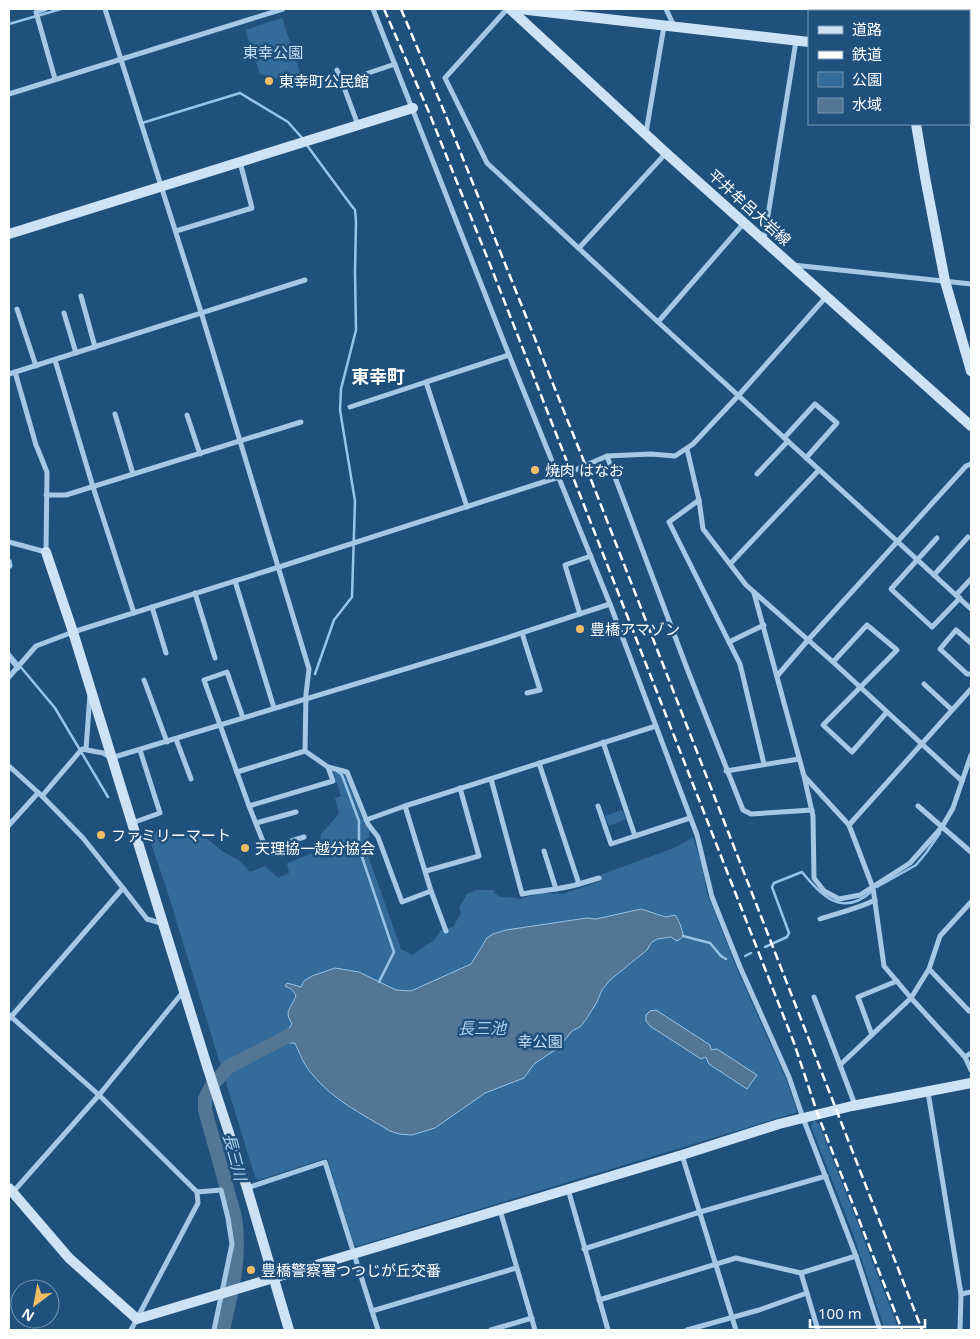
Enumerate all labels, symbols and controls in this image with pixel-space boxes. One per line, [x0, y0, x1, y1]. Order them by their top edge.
legend [808, 10, 970, 125]
text: 道路 [852, 19, 882, 39]
park label: 東幸公園 [243, 42, 303, 62]
text: 鉄道 [852, 44, 882, 64]
text: 公園 [852, 69, 882, 89]
place label: 東幸町公民館 [279, 71, 369, 91]
marker: 東幸町公民館 [263, 75, 275, 87]
text: 水域 [852, 94, 882, 114]
street label: 平井牟呂大岩線 [704, 164, 796, 250]
district label: 東幸町 [351, 364, 405, 388]
place label: 焼肉 はなお [545, 460, 624, 480]
marker: 焼肉 はなお [529, 464, 541, 476]
place label: 豊橋アマゾン [590, 619, 680, 639]
marker: 豊橋アマゾン [574, 623, 586, 635]
place label: ファミリーマート [111, 825, 231, 845]
marker: ファミリーマート [95, 829, 107, 841]
place label: 天理協一越分協会 [255, 838, 375, 858]
marker: 天理協一越分協会 [239, 842, 251, 854]
water label: 長三池 [458, 1017, 508, 1039]
park label: 幸公園 [517, 1031, 563, 1051]
water label: 長三川 [218, 1131, 252, 1185]
place label: 豊橋警察署つつじが丘交番 [261, 1260, 441, 1280]
marker: 豊橋警察署つつじが丘交番 [245, 1264, 257, 1276]
north arrow [10, 1279, 60, 1329]
scale bar [810, 1296, 925, 1328]
text: 100 m [818, 1303, 862, 1323]
text: N [18, 1304, 38, 1327]

